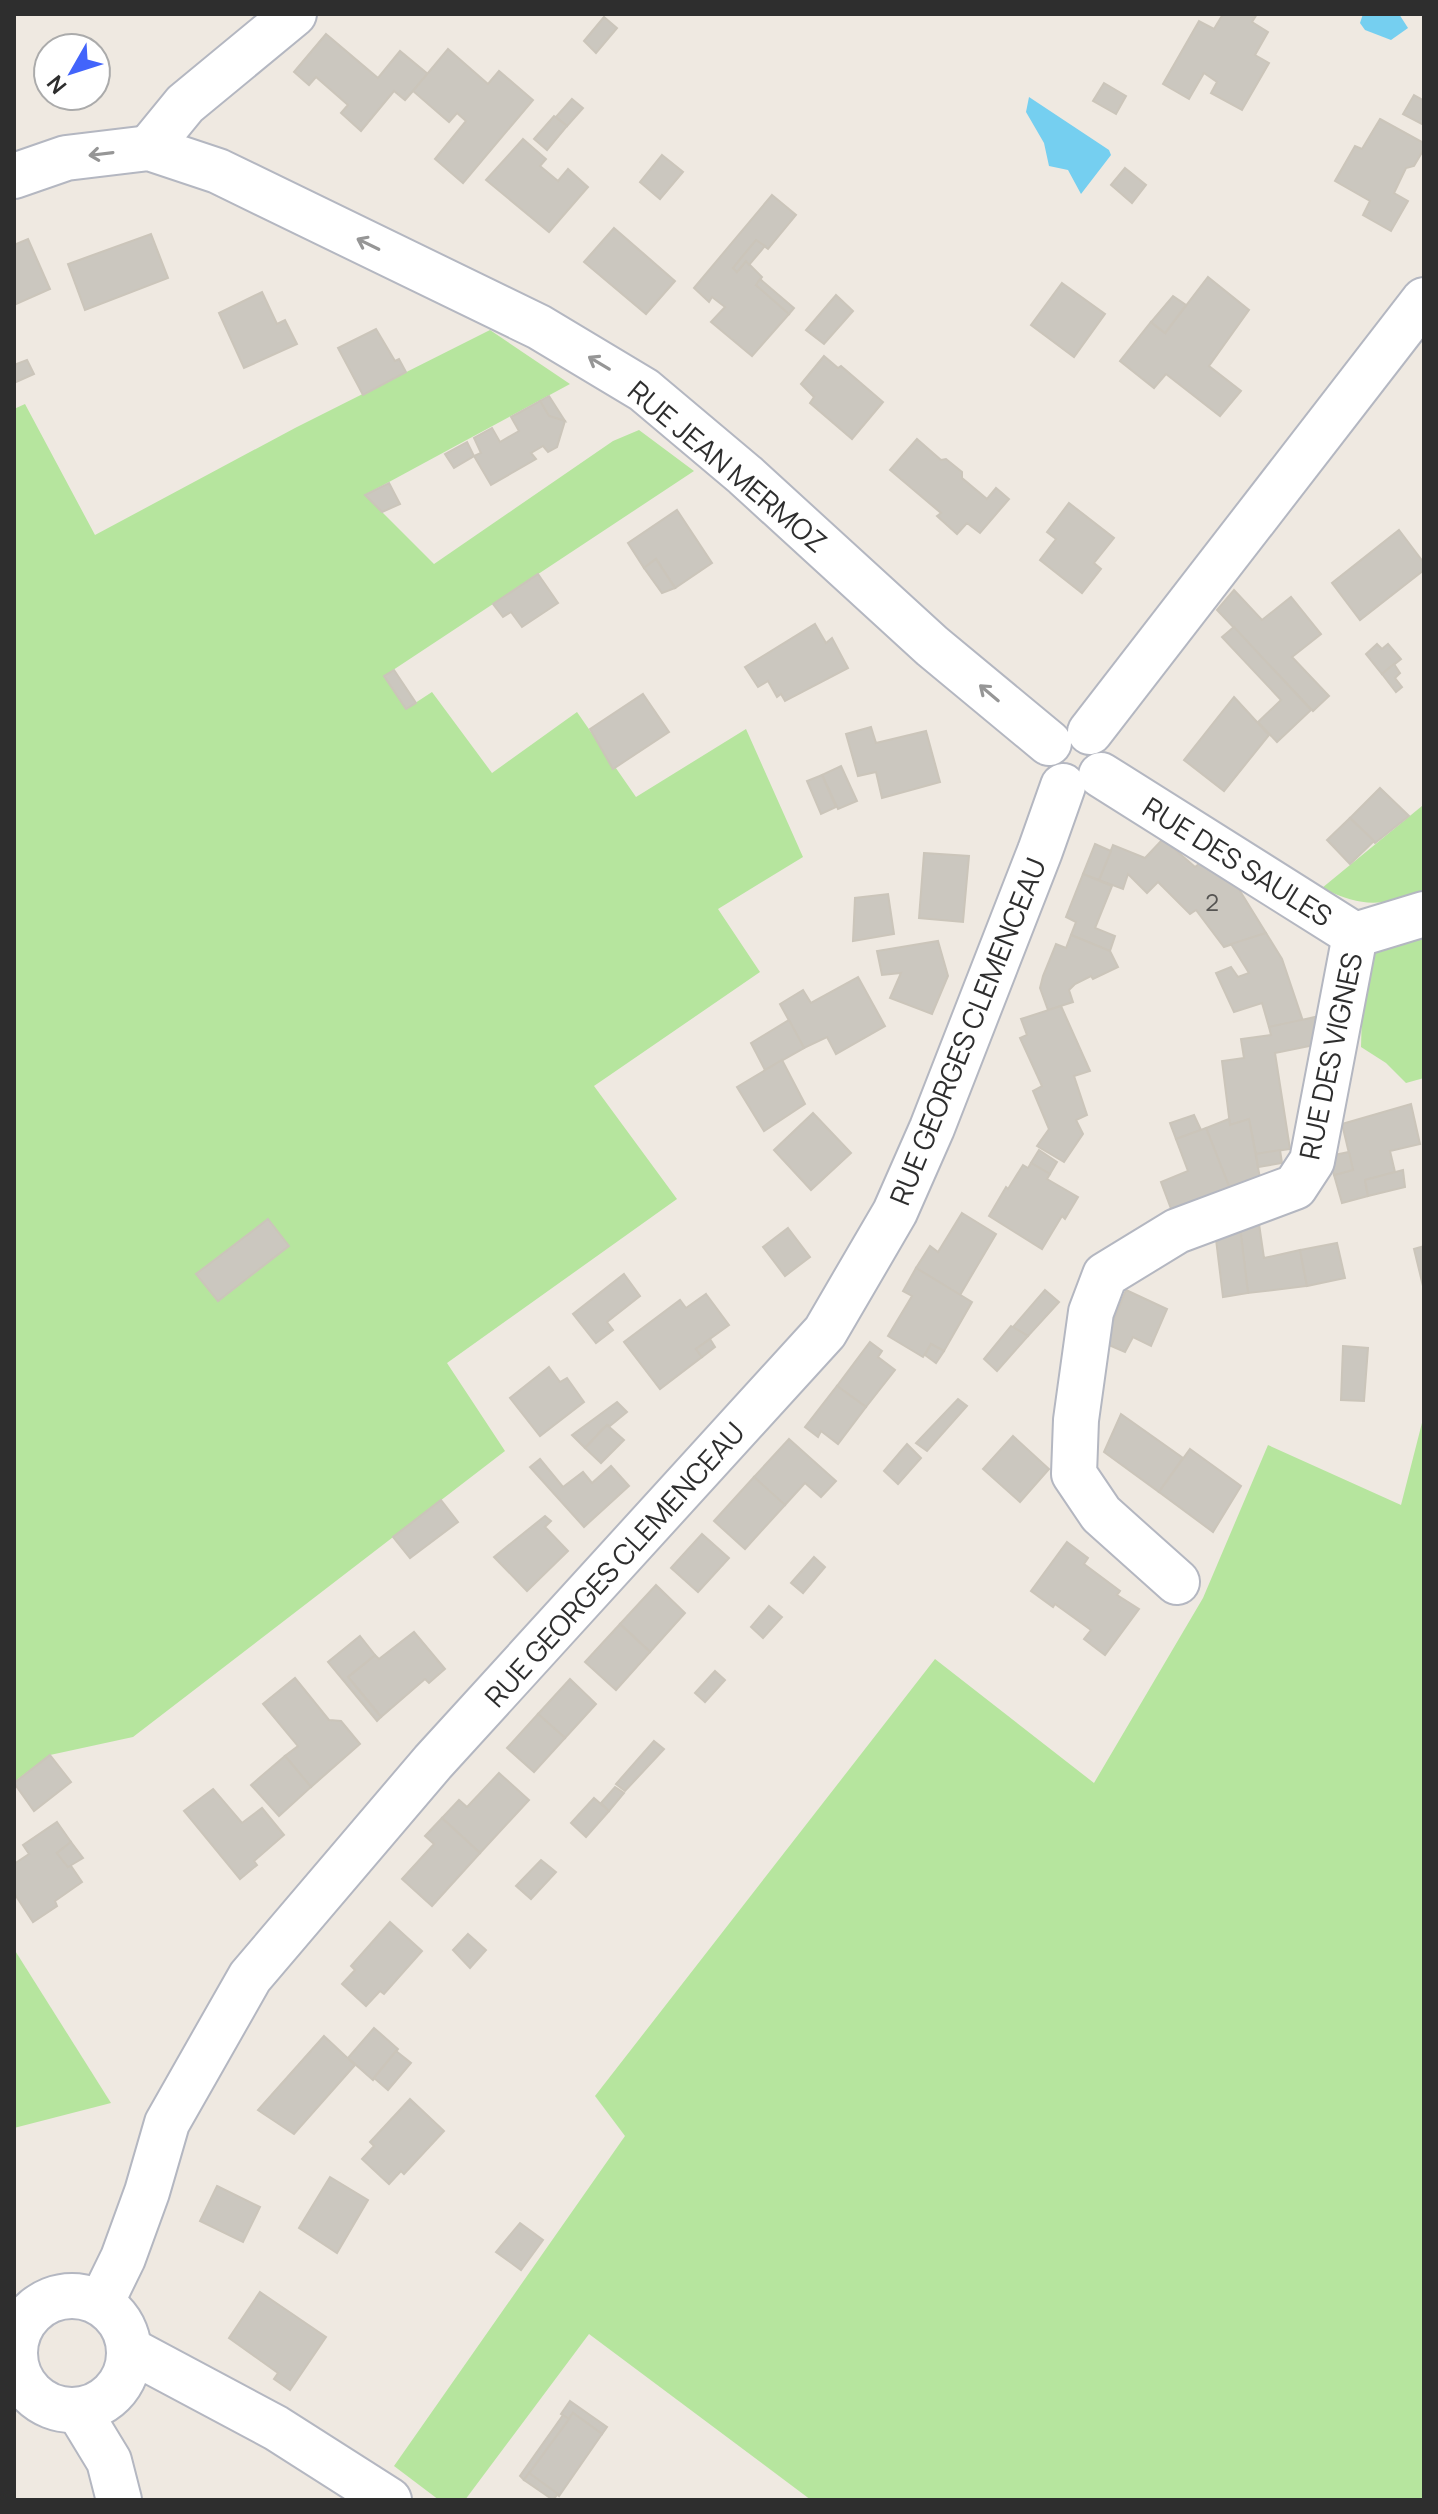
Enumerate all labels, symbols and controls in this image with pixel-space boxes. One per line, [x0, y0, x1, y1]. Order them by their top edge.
north arrow [32, 32, 112, 112]
text: N [40, 69, 73, 100]
one-way arrow [89, 147, 114, 162]
one-way arrow [356, 236, 380, 251]
one-way arrow [588, 355, 611, 371]
street label: RUE JEAN MERMOZ [621, 372, 835, 560]
one-way arrow [979, 684, 1000, 702]
street label: RUE DES SAULES [1136, 787, 1340, 935]
street label: RUE GEORGES CLEMENCEAU [880, 852, 1054, 1210]
house number: 2 [1205, 885, 1219, 918]
street label: RUE DES VIGNES [1290, 949, 1370, 1163]
street label: RUE GEORGES CLEMENCEAU [476, 1413, 752, 1715]

